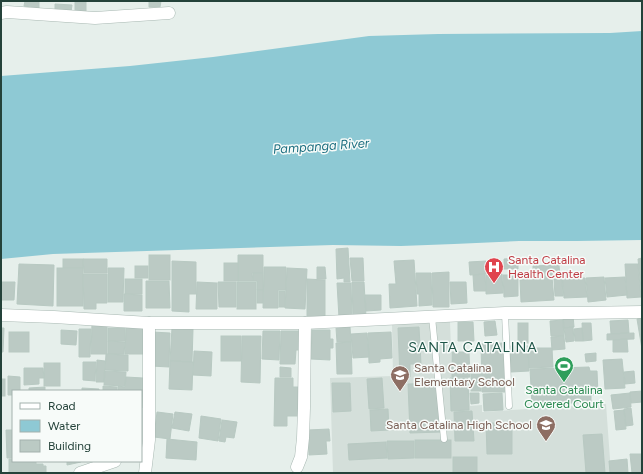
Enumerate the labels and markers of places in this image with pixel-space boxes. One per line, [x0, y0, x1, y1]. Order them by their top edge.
place label: Santa Catalina Health Center [508, 253, 585, 281]
hospital icon: Santa Catalina Health Center [483, 256, 505, 284]
sports icon: Santa Catalina Covered Court [553, 355, 575, 383]
place label: Santa Catalina Elementary School [414, 361, 515, 389]
school or university icon: Santa Catalina Elementary School [389, 364, 411, 392]
place label: Santa Catalina Covered Court [524, 383, 604, 411]
school or university icon: Santa Catalina High School [535, 414, 557, 442]
place label: Santa Catalina High School [386, 418, 532, 432]

